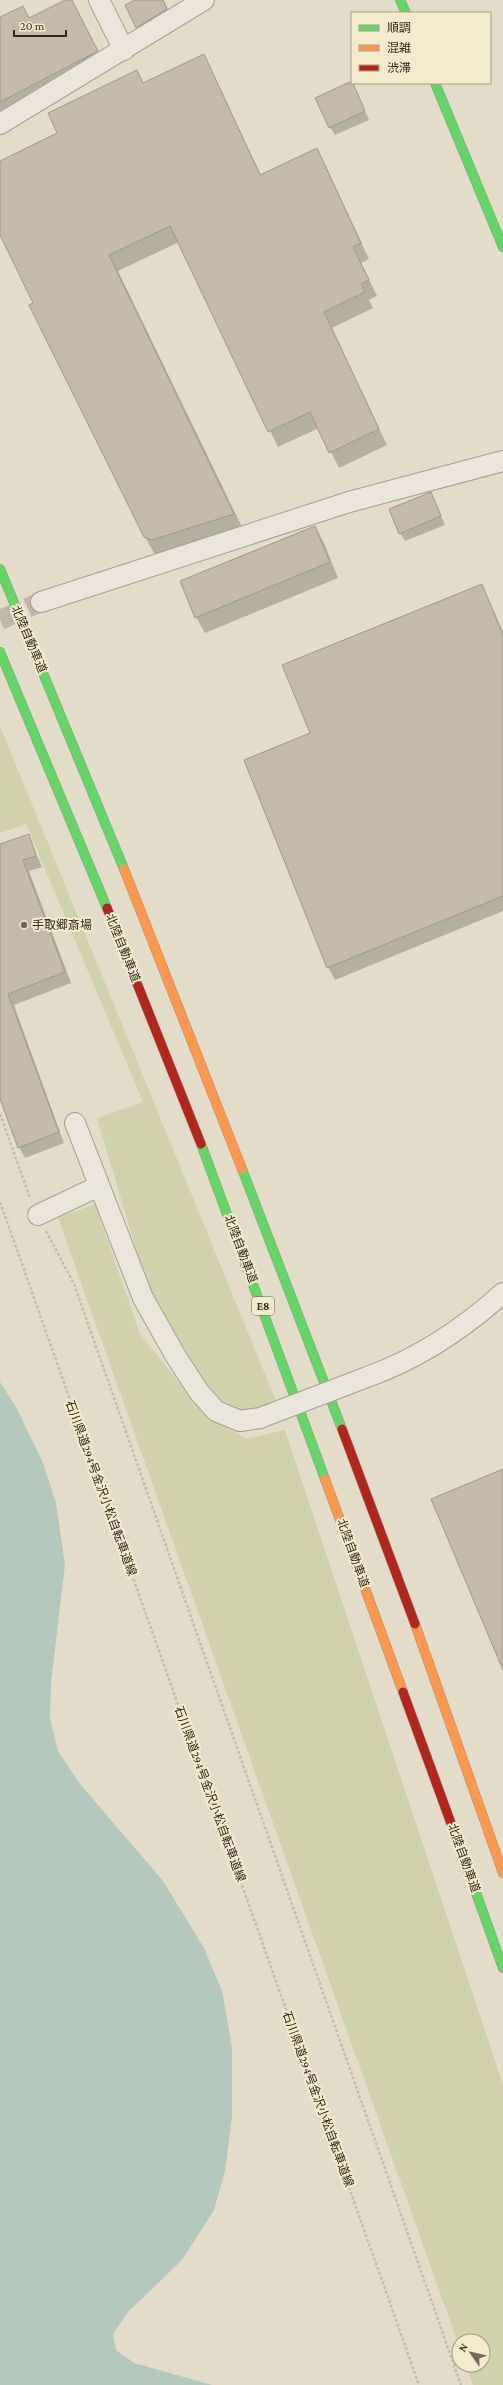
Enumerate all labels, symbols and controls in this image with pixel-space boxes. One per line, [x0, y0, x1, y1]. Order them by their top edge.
scale bar [14, 12, 66, 38]
legend [351, 12, 491, 84]
text: 20 m [20, 19, 45, 33]
text: 順調 [387, 21, 411, 35]
text: 混雑 [387, 41, 411, 55]
text: 渋滞 [387, 61, 411, 75]
street label: 北陸自動車道 [8, 603, 50, 675]
street label: 北陸自動車道 [103, 912, 143, 984]
place label: 手取郷斎場 [32, 918, 92, 932]
marker: 手取郷斎場 [19, 920, 29, 930]
street label: 北陸自動車道 [222, 1213, 260, 1285]
road number: E8 [252, 1297, 274, 1315]
street label: 石川県道294号金沢小松自転車道線 [63, 1398, 139, 1578]
street label: 北陸自動車道 [334, 1517, 372, 1589]
street label: 石川県道294号金沢小松自転車道線 [172, 1704, 248, 1884]
street label: 北陸自動車道 [445, 1822, 483, 1894]
street label: 石川県道294号金沢小松自転車道線 [280, 2009, 356, 2189]
north arrow [451, 2333, 491, 2373]
text: N [456, 2341, 470, 2354]

